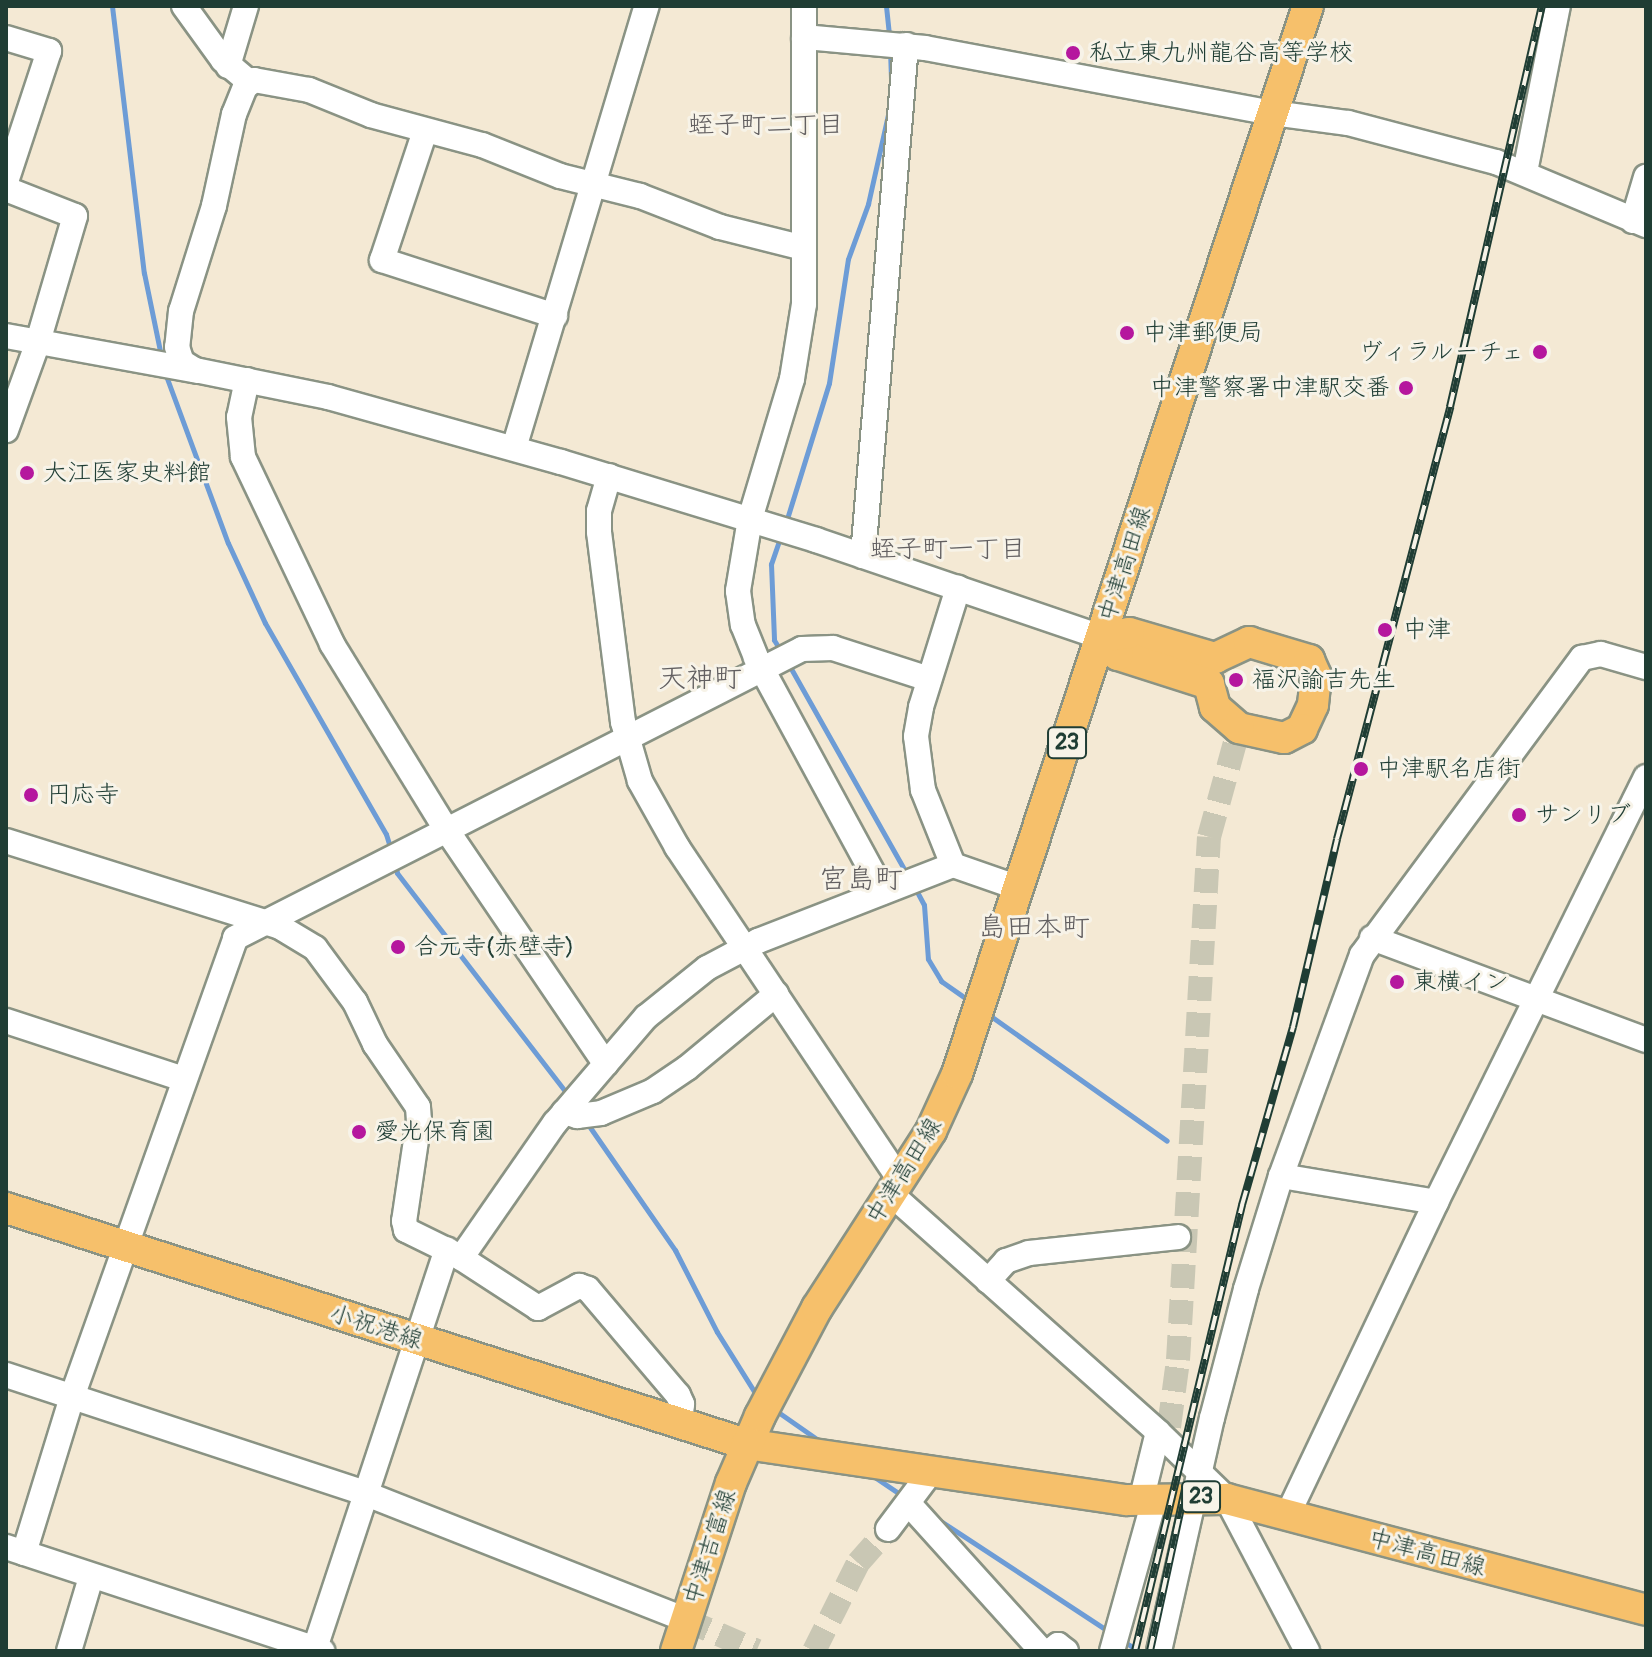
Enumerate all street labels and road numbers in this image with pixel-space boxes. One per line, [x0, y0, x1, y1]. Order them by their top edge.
street label: 中津高田線 [1093, 502, 1157, 626]
road number: 23 [1047, 725, 1087, 761]
street label: 中津高田線 [860, 1112, 948, 1230]
street label: 小祝港線 [326, 1298, 426, 1356]
road number: 23 [1181, 1479, 1221, 1515]
street label: 中津吉富線 [678, 1485, 742, 1609]
street label: 中津高田線 [1365, 1524, 1489, 1582]

